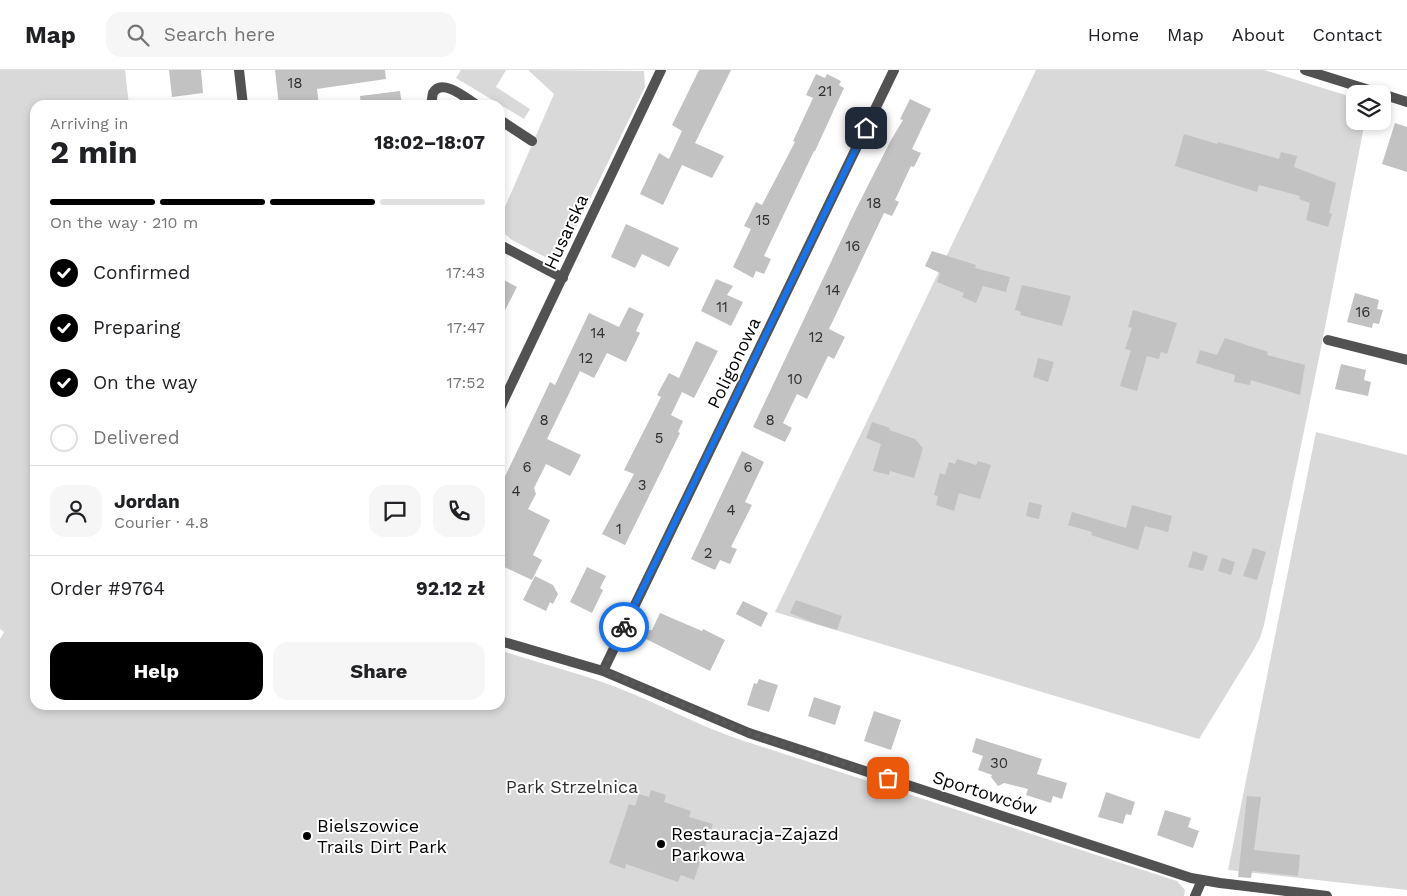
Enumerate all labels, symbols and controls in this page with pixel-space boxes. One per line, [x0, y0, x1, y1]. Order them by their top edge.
search box [106, 12, 456, 57]
text: Map [25, 21, 76, 49]
icon: search [124, 21, 152, 49]
text: Search here [164, 23, 275, 46]
text: Home [1088, 24, 1139, 45]
text: Map [1167, 24, 1204, 45]
text: About [1232, 24, 1284, 45]
text: Contact [1312, 24, 1382, 45]
house number: 18 [287, 74, 303, 92]
house number: 21 [818, 82, 832, 100]
map controls [1346, 85, 1391, 130]
button: layers [1346, 85, 1391, 130]
pin [845, 107, 887, 149]
text: Arriving in [50, 114, 128, 133]
icon: home [852, 114, 880, 142]
text: 18:02–18:07 [374, 131, 485, 154]
text: 2 min [50, 133, 138, 171]
street label: Husarska [539, 191, 592, 273]
house number: 18 [866, 194, 882, 212]
house number: 15 [756, 211, 770, 229]
text: On the way · 210 m [50, 213, 198, 232]
house number: 16 [846, 237, 860, 255]
icon: check [50, 259, 78, 287]
text: Confirmed [93, 261, 190, 284]
text: 17:43 [446, 263, 485, 282]
house number: 14 [825, 281, 841, 299]
house number: 11 [716, 298, 728, 316]
house number: 16 [1356, 303, 1370, 321]
icon: check [50, 314, 78, 342]
street label: Poligonowa [702, 314, 765, 412]
text: Preparing [93, 316, 180, 339]
text: 17:47 [447, 318, 485, 337]
house number: 14 [590, 324, 606, 342]
house number: 12 [809, 328, 823, 346]
house number: 12 [579, 349, 593, 367]
icon: check [50, 369, 78, 397]
house number: 10 [787, 370, 803, 388]
text: On the way [93, 371, 197, 394]
text: 17:52 [446, 373, 485, 392]
house number: 8 [539, 411, 549, 429]
house number: 8 [765, 411, 775, 429]
text: Delivered [93, 426, 180, 449]
house number: 5 [655, 429, 663, 447]
house number: 6 [522, 458, 532, 476]
house number: 6 [743, 458, 753, 476]
house number: 3 [638, 476, 646, 494]
house number: 4 [511, 482, 521, 500]
button: person [50, 485, 102, 537]
button: chat [369, 485, 421, 537]
button: phone [433, 485, 485, 537]
text: Jordan [114, 490, 180, 513]
house number: 4 [726, 501, 736, 519]
text: Courier · 4.8 [114, 513, 209, 532]
house number: 1 [616, 520, 622, 538]
house number: 2 [704, 544, 712, 562]
text: Order #9764 [50, 577, 165, 600]
text: 92.12 zł [416, 577, 485, 600]
courier [599, 602, 649, 652]
icon: bike [610, 613, 638, 641]
button: Help [50, 642, 263, 700]
button: Share [273, 642, 485, 700]
house number: 30 [990, 754, 1008, 772]
pin [867, 757, 909, 799]
icon: bag [874, 764, 902, 792]
street label: Sportowców [930, 766, 1040, 819]
park label: Park Strzelnica [506, 776, 638, 797]
place label: Bielszowice Trails Dirt Park [317, 815, 447, 857]
place label: Restauracja-Zajazd Parkowa [671, 823, 839, 865]
marker: Bielszowice Trails Dirt Park [301, 830, 313, 842]
marker: Restauracja-Zajazd Parkowa [655, 838, 667, 850]

